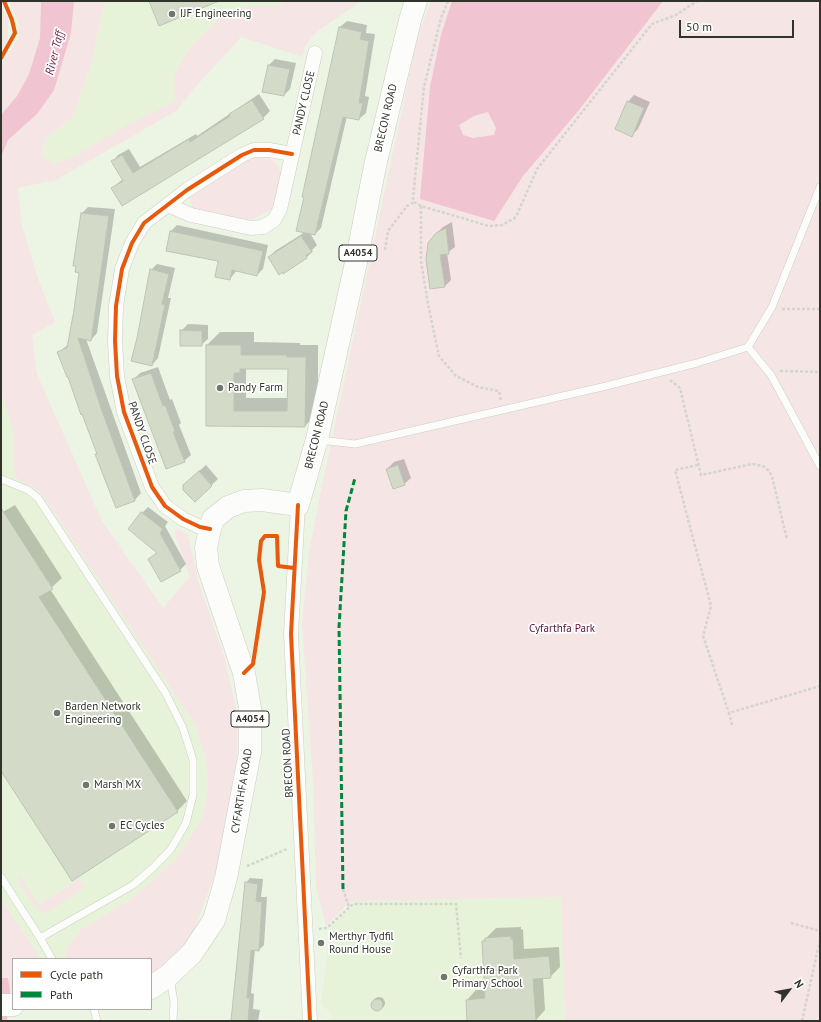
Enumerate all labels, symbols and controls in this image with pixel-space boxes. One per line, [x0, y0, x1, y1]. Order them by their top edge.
place label: IJF Engineering [180, 7, 251, 21]
marker: IJF Engineering [167, 9, 177, 19]
scale bar [681, 12, 796, 38]
text: 50 m [686, 19, 712, 34]
water label: River Taff [43, 29, 67, 77]
street label: PANDY CLOSE [290, 70, 318, 136]
street label: BRECON ROAD [372, 83, 400, 153]
road number: A4054 [339, 245, 377, 261]
place label: Pandy Farm [228, 381, 283, 395]
marker: Pandy Farm [215, 383, 225, 393]
street label: PANDY CLOSE [125, 400, 159, 466]
street label: BRECON ROAD [302, 400, 332, 470]
park label: Cyfarthfa Park [529, 622, 595, 636]
place label: Barden Network Engineering [65, 700, 141, 726]
marker: Barden Network Engineering [52, 708, 62, 718]
road number: A4054 [231, 711, 269, 727]
street label: BRECON ROAD [280, 728, 296, 798]
street label: CYFARTHFA ROAD [229, 748, 255, 834]
place label: Marsh MX [94, 778, 141, 792]
marker: Marsh MX [81, 780, 91, 790]
place label: EC Cycles [120, 819, 164, 833]
marker: EC Cycles [107, 821, 117, 831]
place label: Merthyr Tydfil Round House [329, 930, 394, 956]
marker: Merthyr Tydfil Round House [316, 938, 326, 948]
legend [12, 958, 152, 1010]
place label: Cyfarthfa Park Primary School [452, 964, 522, 990]
text: Cycle path [50, 967, 103, 982]
north arrow [769, 970, 809, 1010]
marker: Cyfarthfa Park Primary School [439, 972, 449, 982]
text: N [791, 977, 807, 990]
text: Path [50, 987, 73, 1002]

